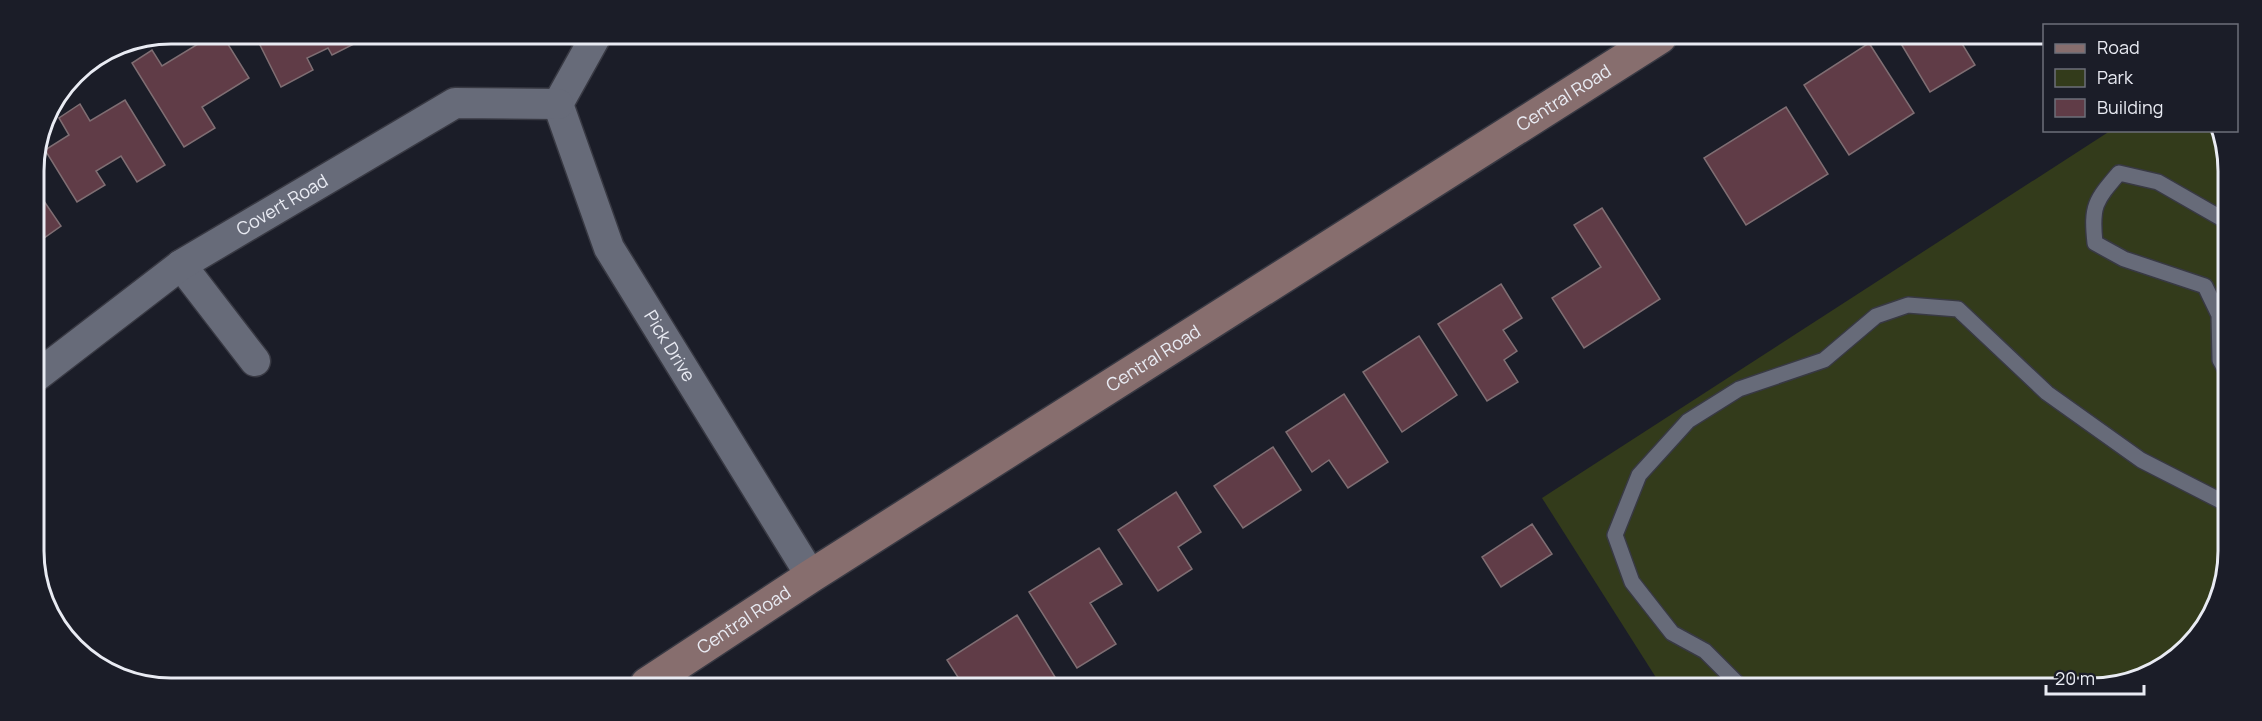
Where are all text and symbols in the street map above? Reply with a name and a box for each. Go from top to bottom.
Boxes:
legend [2043,24,2238,132]
text: Road [2097,35,2140,59]
street label: Central Road [1511,58,1615,136]
text: Park [2097,65,2134,89]
text: Building [2097,95,2163,119]
street label: Covert Road [231,168,332,241]
street label: Pick Drive [639,305,701,386]
street label: Central Road [1101,319,1205,397]
street label: Central Road [692,580,795,659]
scale bar [2046,658,2144,696]
text: 20 m [2055,666,2095,690]

